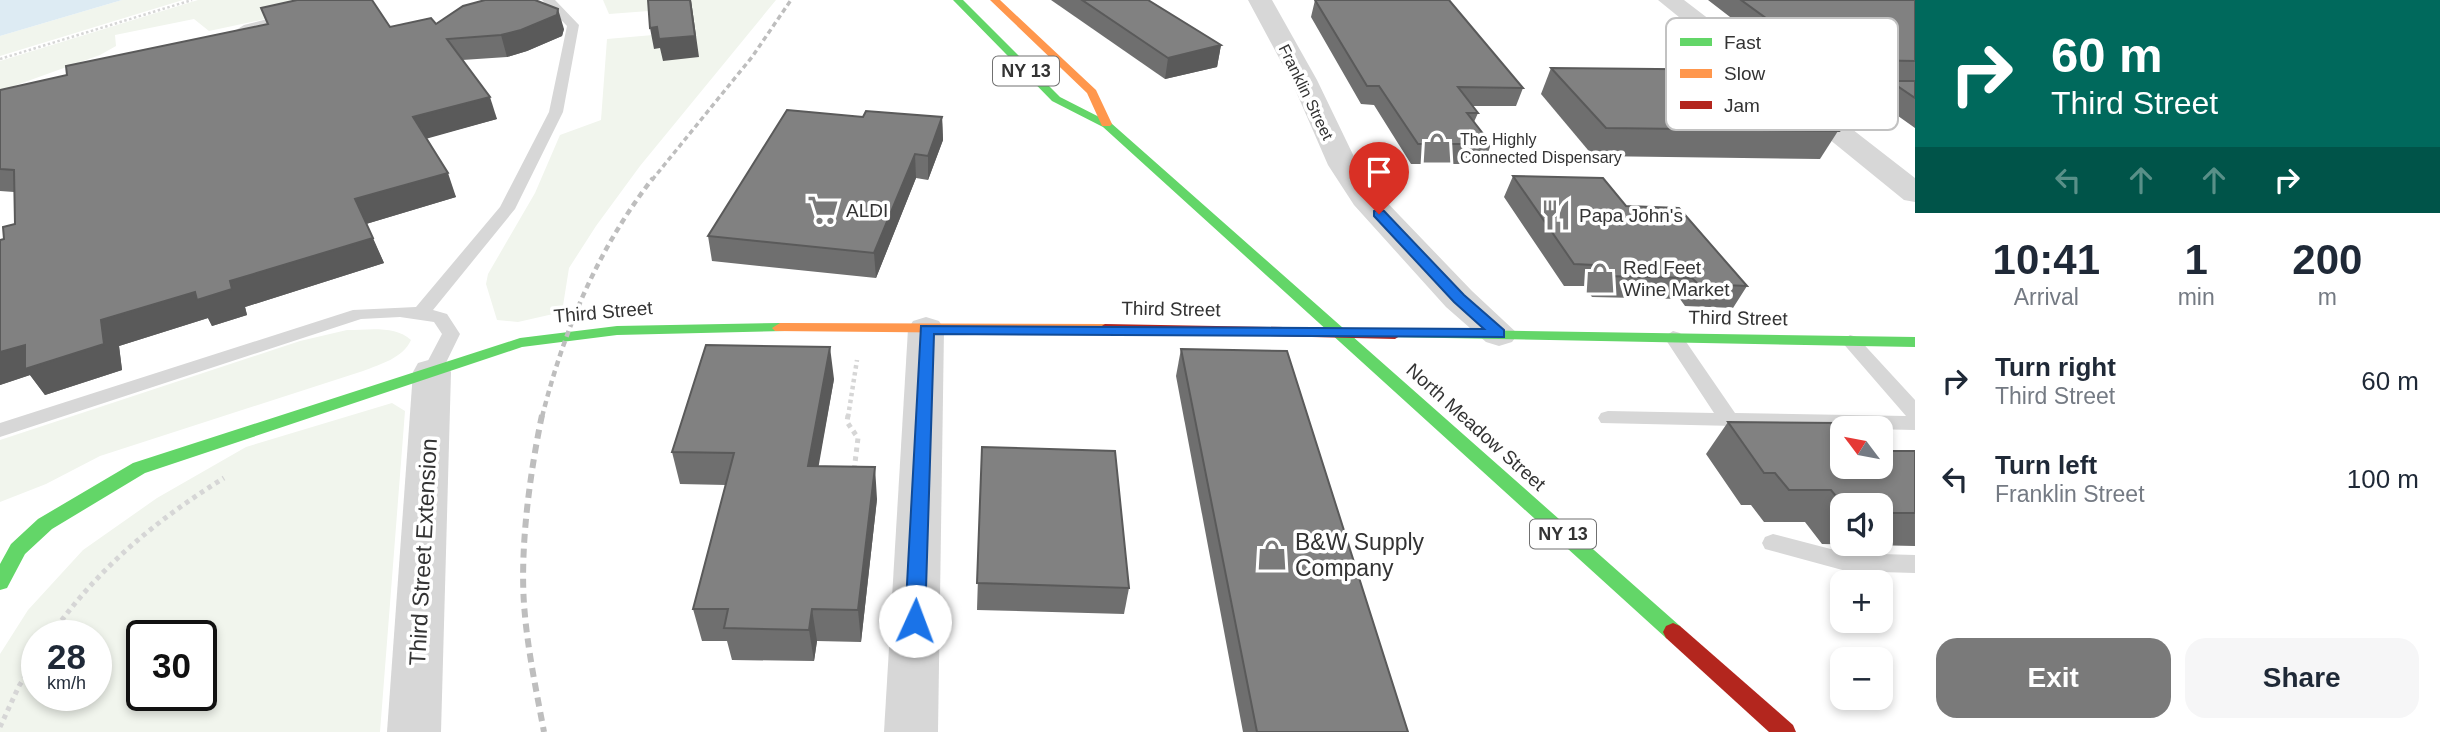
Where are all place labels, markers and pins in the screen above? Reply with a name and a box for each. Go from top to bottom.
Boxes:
shop icon: The Highly Connected Dispensary [1420,131,1454,165]
place label: The Highly Connected Dispensary [1460,131,1622,166]
pin [1349,142,1409,214]
supermarket icon: ALDI [806,193,840,227]
restaurant icon: Papa John's [1539,198,1573,232]
place label: ALDI [846,200,888,221]
place label: Papa John's [1579,205,1683,226]
place label: Red Feet Wine Market [1623,257,1730,300]
shop icon: Red Feet Wine Market [1583,261,1617,295]
place label: B&W Supply Company [1295,529,1425,581]
shop icon: B&W Supply Company [1255,538,1289,572]

